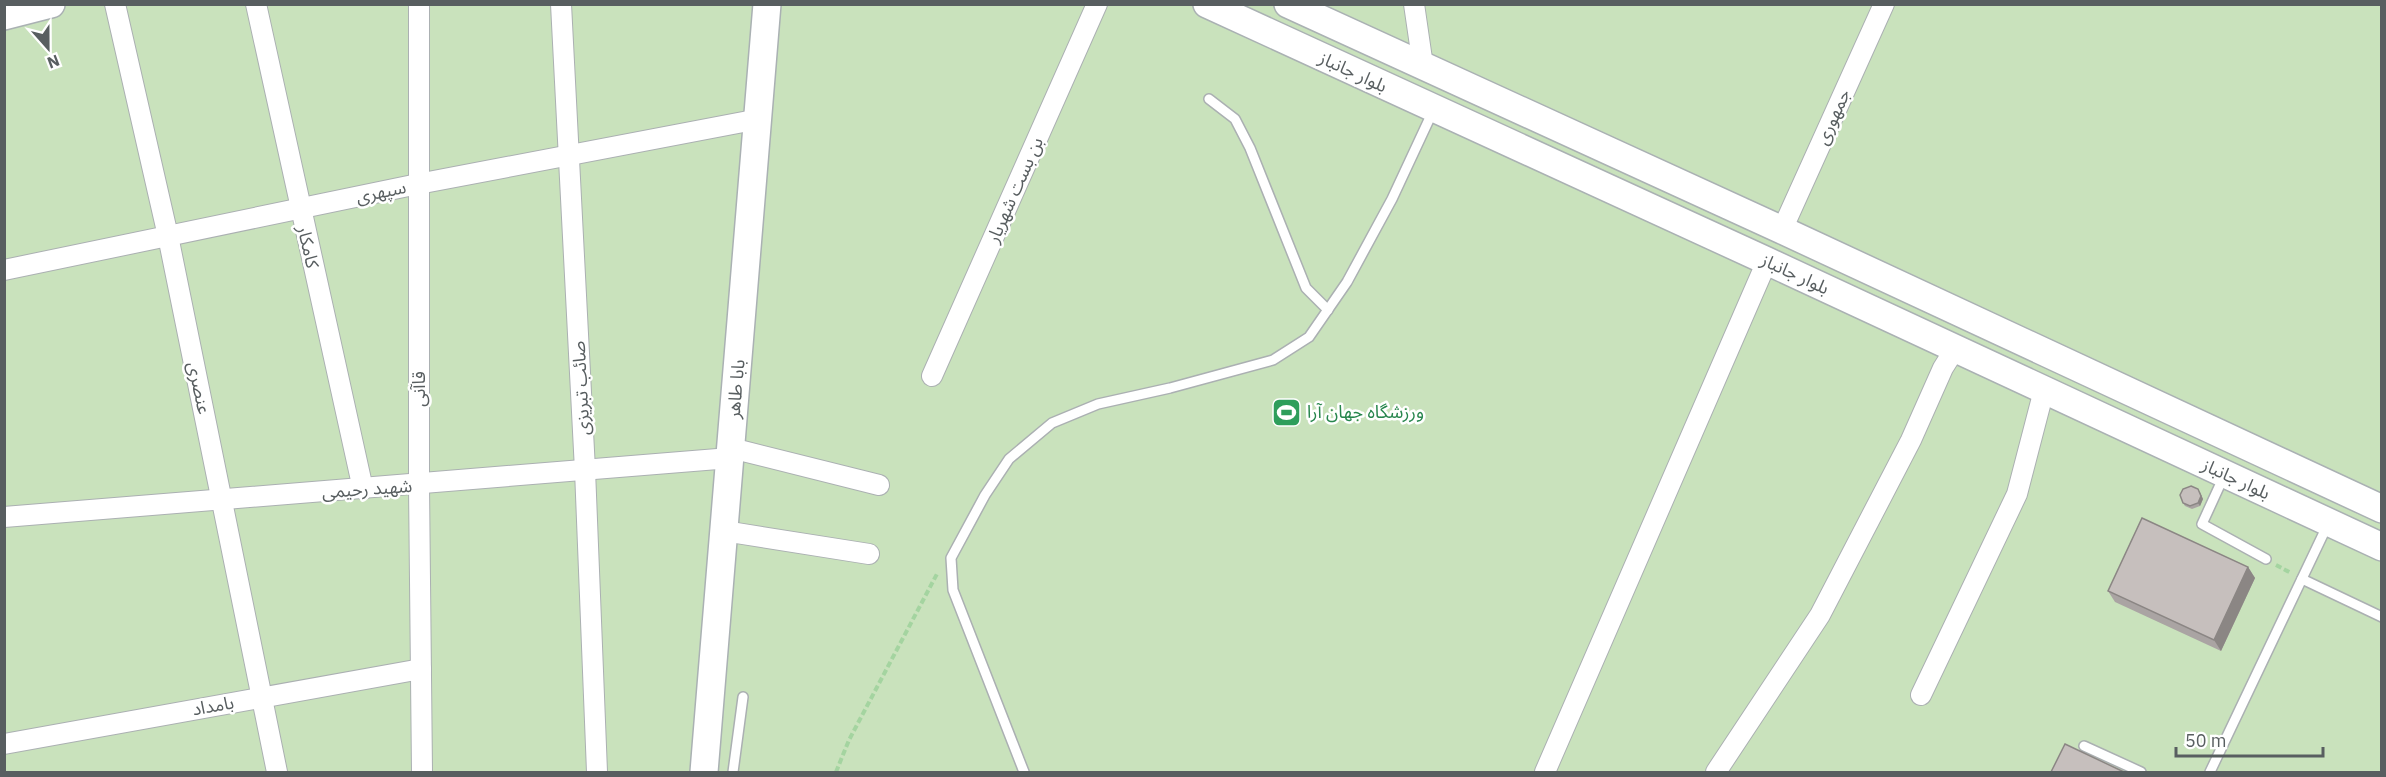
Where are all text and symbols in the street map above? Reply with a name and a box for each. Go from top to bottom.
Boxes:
north arrow [18,18,78,78]
street label: بلوار جانباز [1315,45,1391,97]
text: N [44,51,62,73]
street label: جمهوری [1810,85,1855,148]
street label: بن بست شهریار [981,133,1048,247]
street label: سپهری [354,175,408,208]
street label: کامکار [292,222,325,271]
street label: بلوار جانباز [1757,247,1833,299]
street label: صائب تبریزی [567,340,594,436]
street label: بابا طاهر [721,358,750,420]
street label: عنصری [183,360,216,416]
street label: قاآنی [407,371,430,407]
sports icon: ورزشگاه جهان آرا [1270,396,1302,428]
place label: ورزشگاه جهان آرا [1307,400,1424,423]
street label: بلوار جانباز [2198,452,2274,504]
street label: شهید رحیمی [321,474,413,503]
street label: بامداد [190,691,236,720]
scale bar [2176,720,2323,758]
text: 50 m [2185,729,2227,752]

